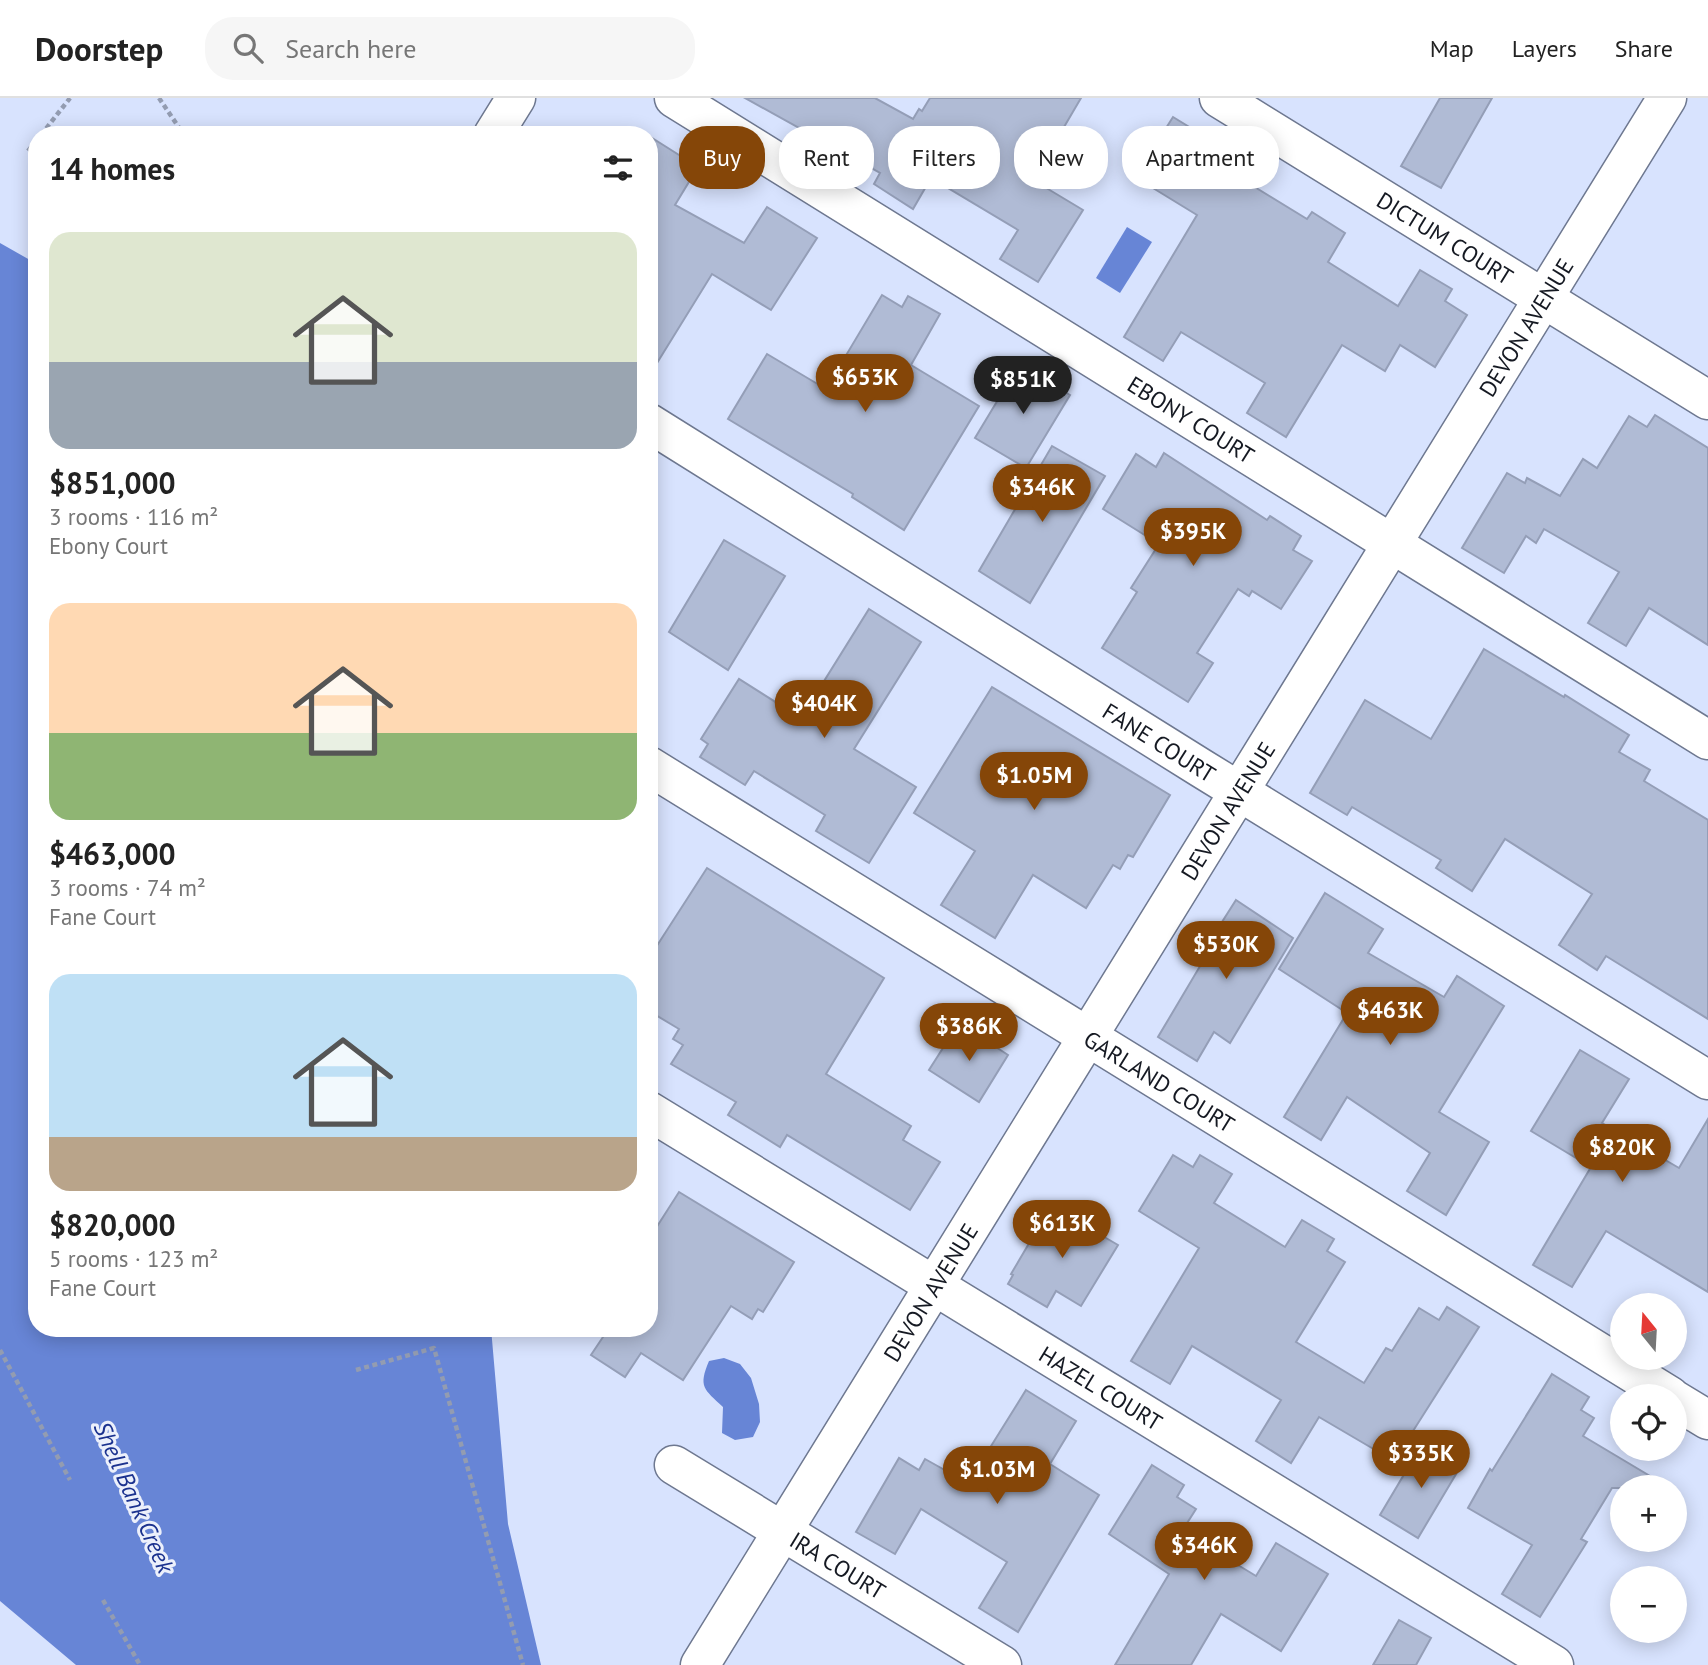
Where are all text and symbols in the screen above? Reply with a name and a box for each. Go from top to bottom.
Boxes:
search box [205,17,695,80]
text: Doorstep [35,27,163,70]
icon: search [229,29,267,67]
text: Search here [285,32,416,65]
text: Map [1430,33,1474,64]
text: Layers [1512,33,1577,64]
text: Share [1615,33,1673,64]
chip: Buy [679,126,765,189]
chip: Rent [779,126,874,189]
chip: Filters [888,126,1000,189]
chip: New [1014,126,1108,189]
chip: Apartment [1122,126,1279,189]
text: 14 homes [49,149,175,188]
icon: filters [599,149,637,187]
street label: DICTUM COURT [1372,185,1519,291]
street label: DEVON AVENUE [1472,253,1579,402]
icon: home [280,277,406,403]
pin: $653K [816,354,914,414]
pin: $851K [974,356,1072,416]
text: $653K [832,362,898,391]
text: $851K [990,364,1056,393]
street label: EBONY COURT [1123,369,1260,470]
text: $851,000 [49,463,176,502]
pin: $346K [993,464,1091,524]
text: $346K [1009,472,1075,501]
text: 3 rooms · 116 m² [49,502,218,531]
pin: $395K [1144,508,1242,568]
text: $395K [1160,516,1226,545]
text: Ebony Court [49,531,168,560]
icon: home [280,648,406,774]
pin: $404K [775,680,873,740]
text: $404K [791,688,857,717]
street label: FANE COURT [1098,696,1221,788]
street label: DEVON AVENUE [1174,736,1281,885]
pin: $1.05M [977,752,1091,812]
text: $1.05M [996,760,1072,789]
text: $463,000 [49,834,176,873]
text: 3 rooms · 74 m² [49,873,206,902]
text: Fane Court [49,902,156,931]
pin: $530K [1177,922,1275,981]
text: $530K [1193,929,1259,958]
pin: $463K [1341,988,1439,1047]
text: $463K [1357,995,1423,1024]
pin: $386K [920,1004,1018,1063]
text: $386K [936,1011,1002,1040]
icon: home [280,1019,406,1145]
street label: GARLAND COURT [1079,1024,1241,1139]
pin: $820K [1573,1124,1671,1184]
text: $820K [1589,1132,1655,1161]
pin: $613K [1013,1200,1111,1260]
text: $820,000 [49,1205,176,1244]
text: $613K [1029,1208,1095,1237]
street label: DEVON AVENUE [876,1218,984,1367]
text: 5 rooms · 123 m² [49,1244,218,1273]
text: Fane Court [49,1273,156,1302]
north arrow [1610,1293,1687,1370]
map controls [1610,1293,1687,1643]
street label: HAZEL COURT [1034,1339,1168,1436]
button: locate [1610,1384,1687,1461]
water label: Shell Bank Creek [87,1416,182,1579]
pin: $335K [1372,1430,1470,1490]
text: $335K [1388,1438,1454,1467]
pin: $1.03M [940,1446,1054,1506]
text: $1.03M [959,1454,1035,1483]
button: + [1610,1475,1687,1552]
pin: $346K [1155,1522,1253,1582]
street label: IRA COURT [785,1525,891,1605]
text: $346K [1171,1530,1237,1559]
button: − [1610,1566,1687,1643]

